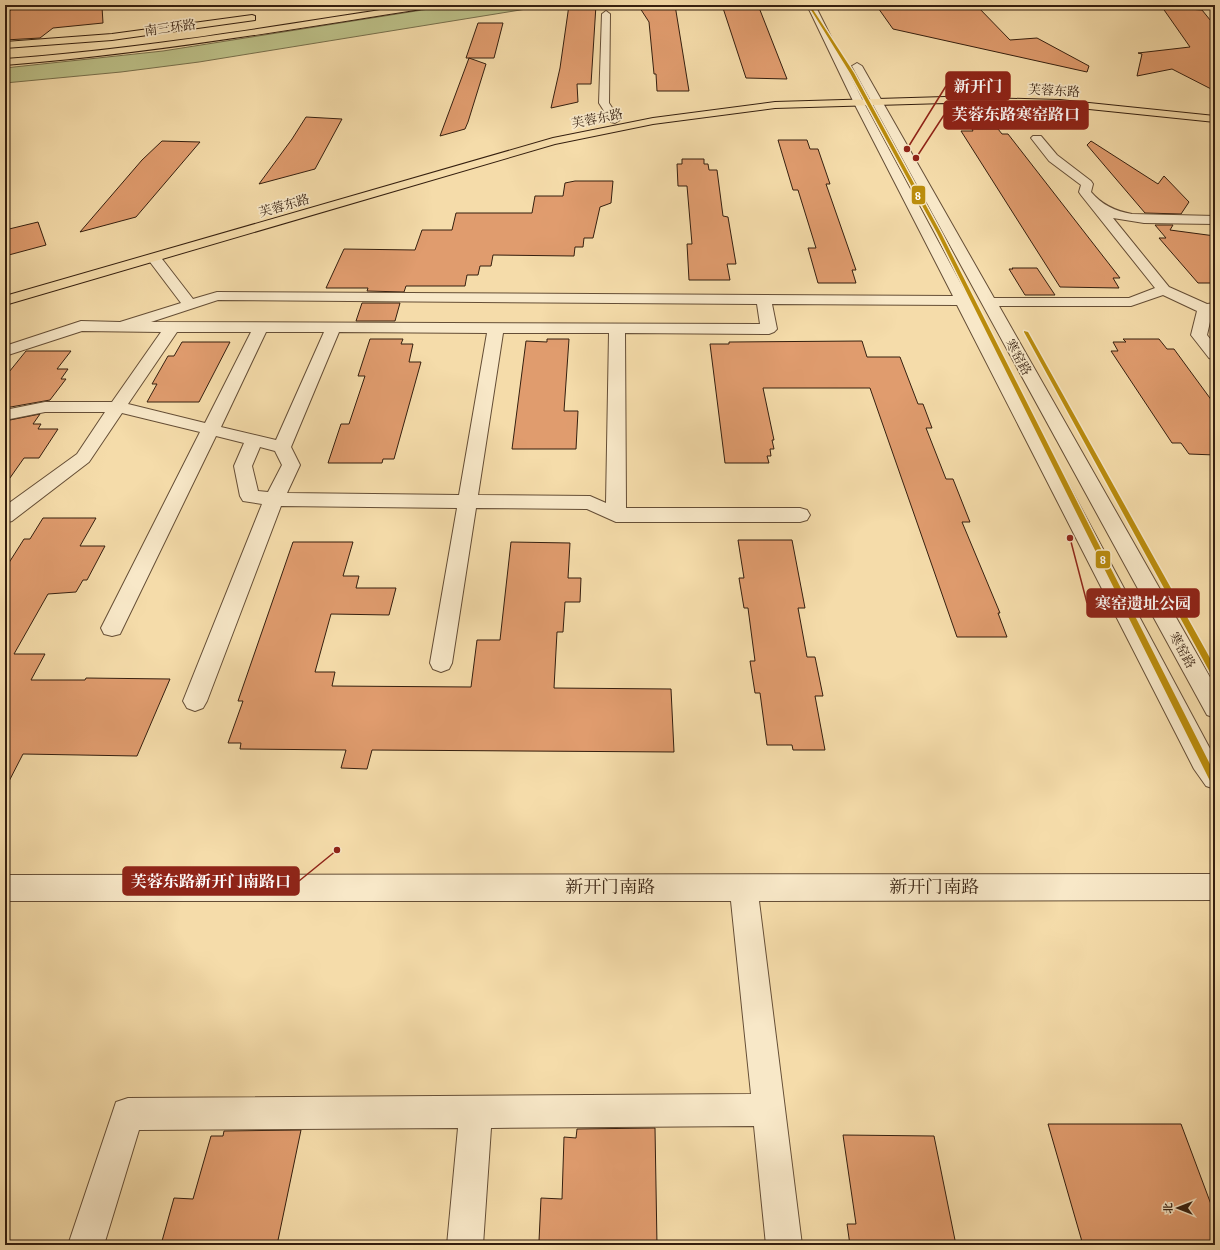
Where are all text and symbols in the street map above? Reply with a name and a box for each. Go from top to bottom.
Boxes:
street label: 南三环路 [143,16,197,40]
callout: 新开门 [946,72,1010,100]
text: 新开门 [954,77,1002,96]
street label: 芙蓉东路 [1028,82,1080,100]
callout: 芙蓉东路寒窑路口 [944,101,1088,129]
text: 芙蓉东路寒窑路口 [952,105,1080,124]
street label: 芙蓉东路 [570,106,624,132]
line badge: 8 [911,185,926,205]
text: 8 [915,189,921,202]
street label: 芙蓉东路 [257,191,311,221]
street label: 寒窑路 [1002,337,1035,378]
line badge: 8 [1095,550,1111,569]
text: 8 [1100,553,1106,566]
callout: 寒窑遗址公园 [1087,589,1199,617]
text: 寒窑遗址公园 [1095,594,1191,613]
street label: 寒窑路 [1166,630,1199,671]
callout: 芙蓉东路新开门南路口 [123,867,299,895]
text: 芙蓉东路新开门南路口 [131,872,291,891]
street label: 新开门南路 [565,876,655,898]
street label: 新开门南路 [889,876,979,898]
north arrow [1158,1188,1198,1228]
text: 北 [1162,1203,1175,1214]

